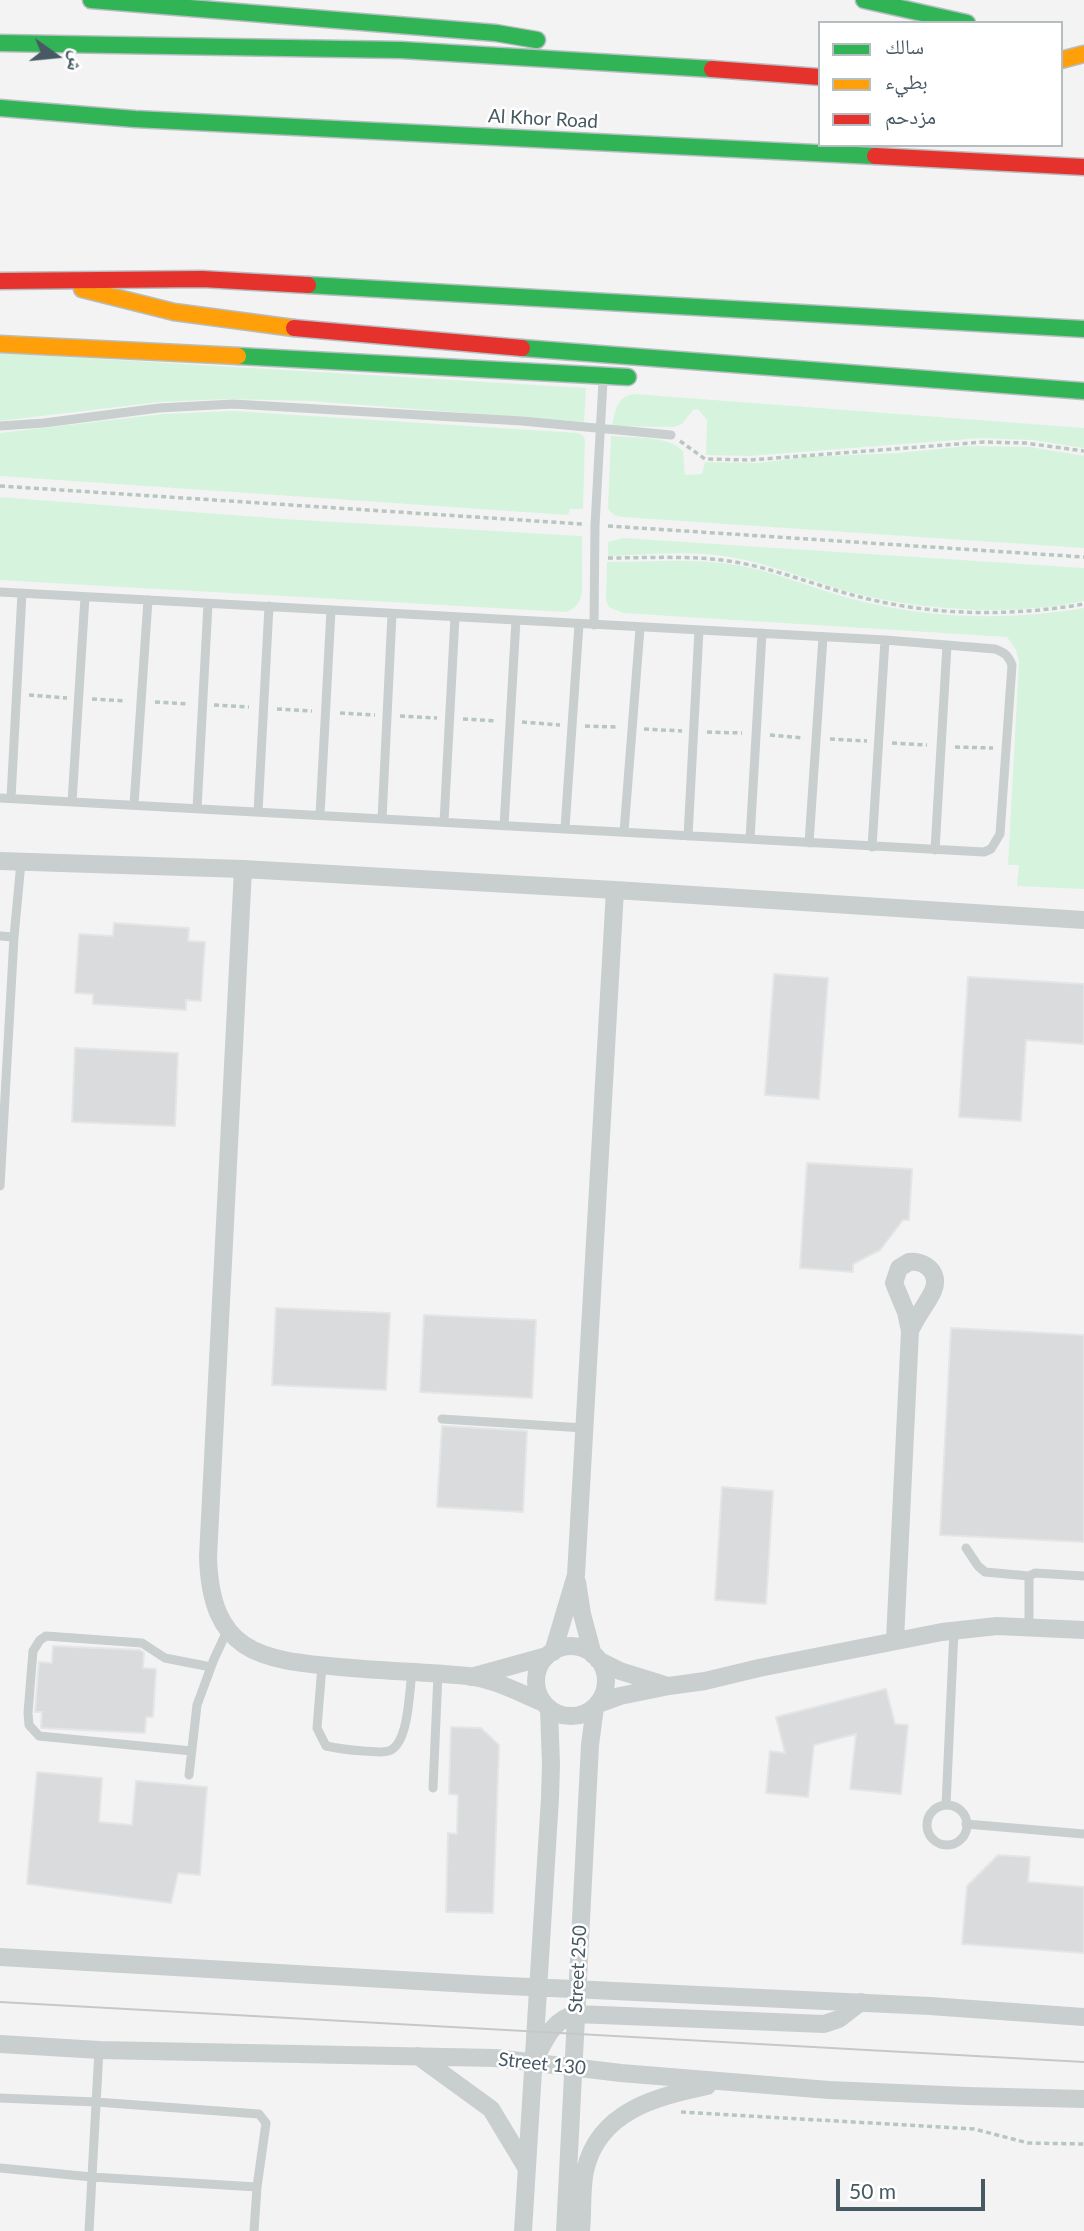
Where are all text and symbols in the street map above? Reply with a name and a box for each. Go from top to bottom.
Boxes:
north arrow [21,21,91,91]
legend [818,21,1063,147]
text: سالك [885,33,924,58]
text: ش [63,49,90,74]
text: بطيء [885,68,928,93]
text: مزدحم [885,103,936,128]
street label: Al Khor Road [487,105,599,133]
street label: Street 250 [564,1924,592,2014]
street label: Street 130 [497,2048,587,2080]
scale bar [839,2164,988,2208]
text: 50 m [849,2178,896,2203]

